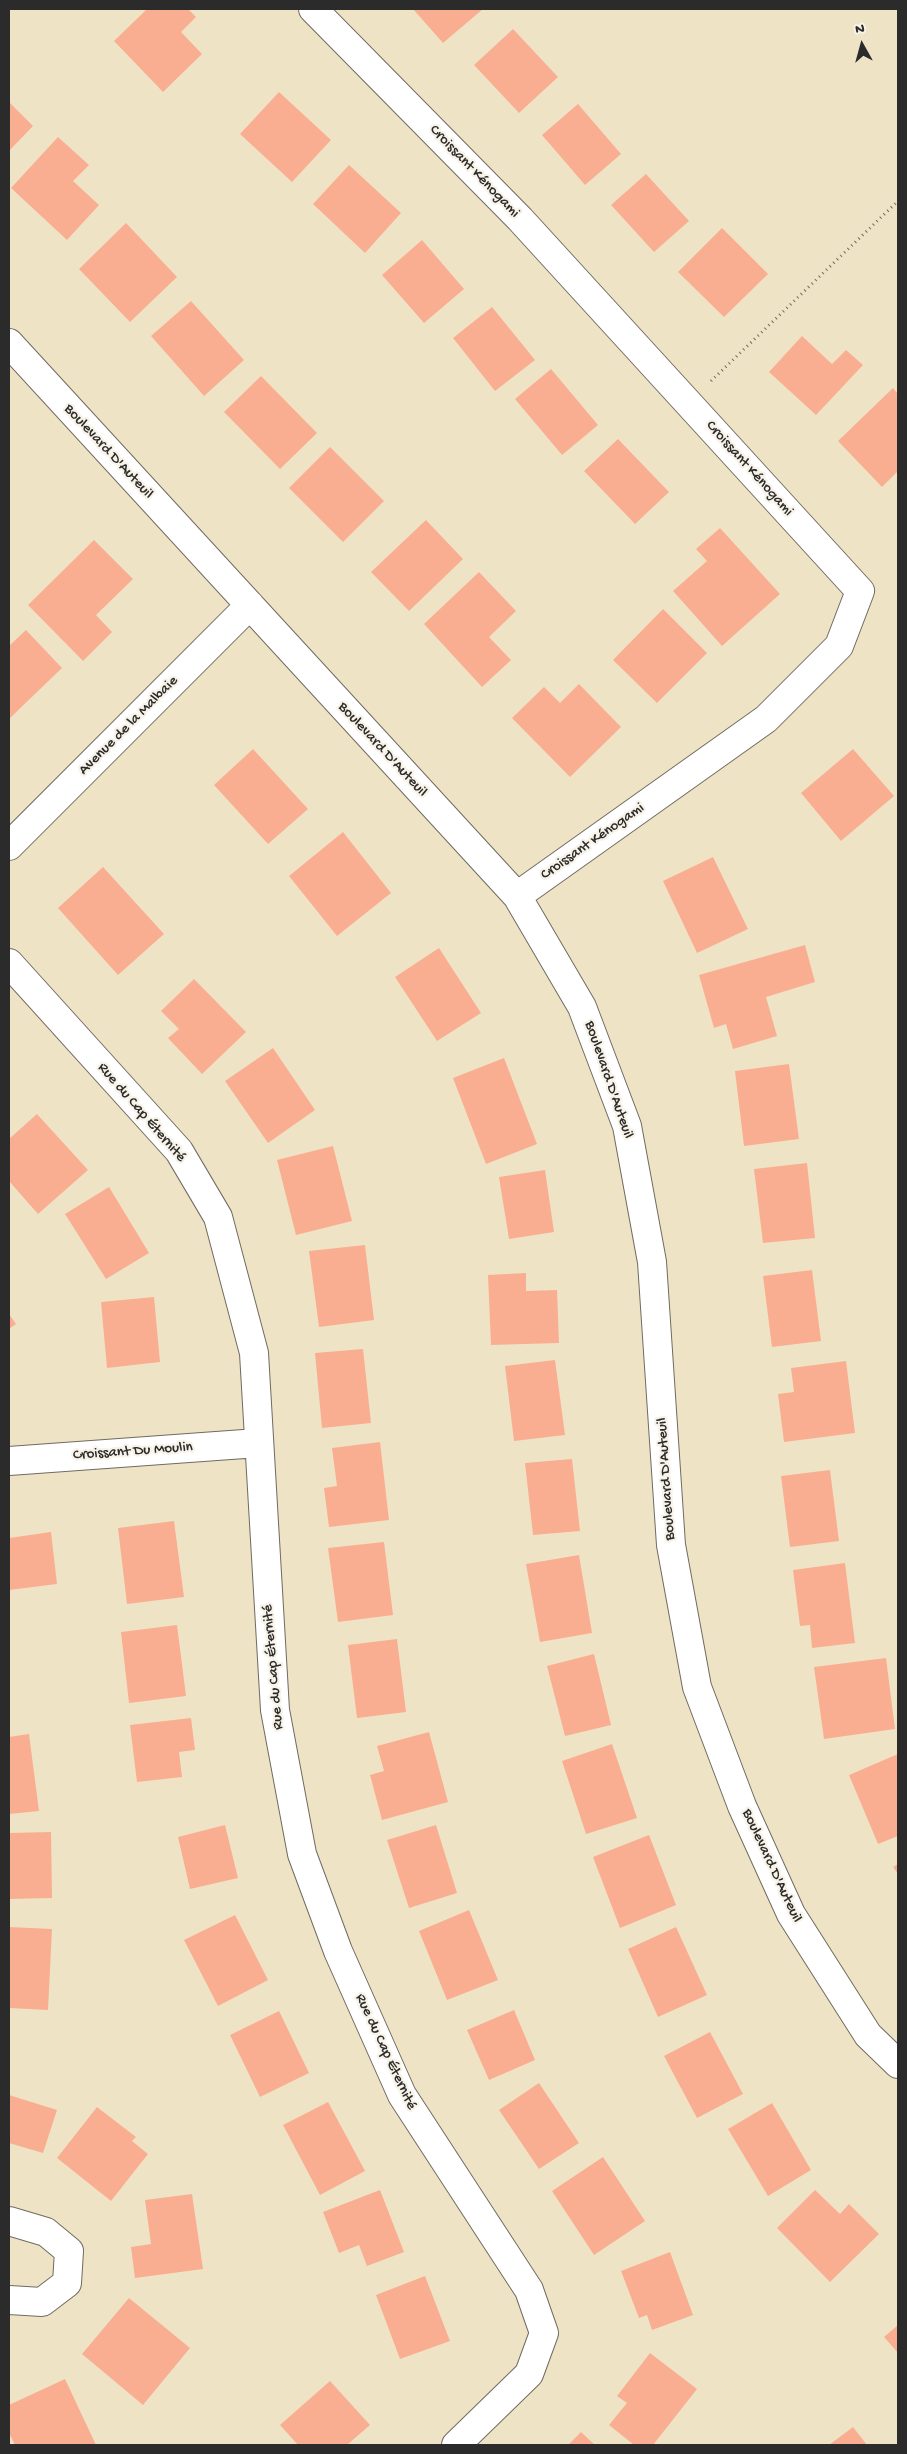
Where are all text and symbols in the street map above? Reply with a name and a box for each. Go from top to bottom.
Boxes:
north arrow [837,20,887,70]
text: N [855,21,866,39]
street label: Croissant Kénogami [425,122,523,222]
street label: Boulevard D'Auteuil [59,401,157,503]
street label: Croissant Kénogami [701,418,797,520]
street label: Avenue de la Malbaie [76,673,182,779]
street label: Boulevard D'Auteuil [333,699,431,801]
street label: Croissant Kénogami [538,800,648,884]
street label: Boulevard D'Auteuil [579,1019,637,1141]
street label: Rue du Cap Éternité [93,1060,189,1166]
street label: Boulevard D'Auteuil [654,1417,680,1541]
street label: Croissant Du Moulin [73,1439,193,1465]
street label: Rue du Cap Éternité [260,1604,288,1730]
street label: Boulevard D'Auteuil [737,1806,805,1926]
street label: Rue du Cap Éternité [350,1991,420,2113]

